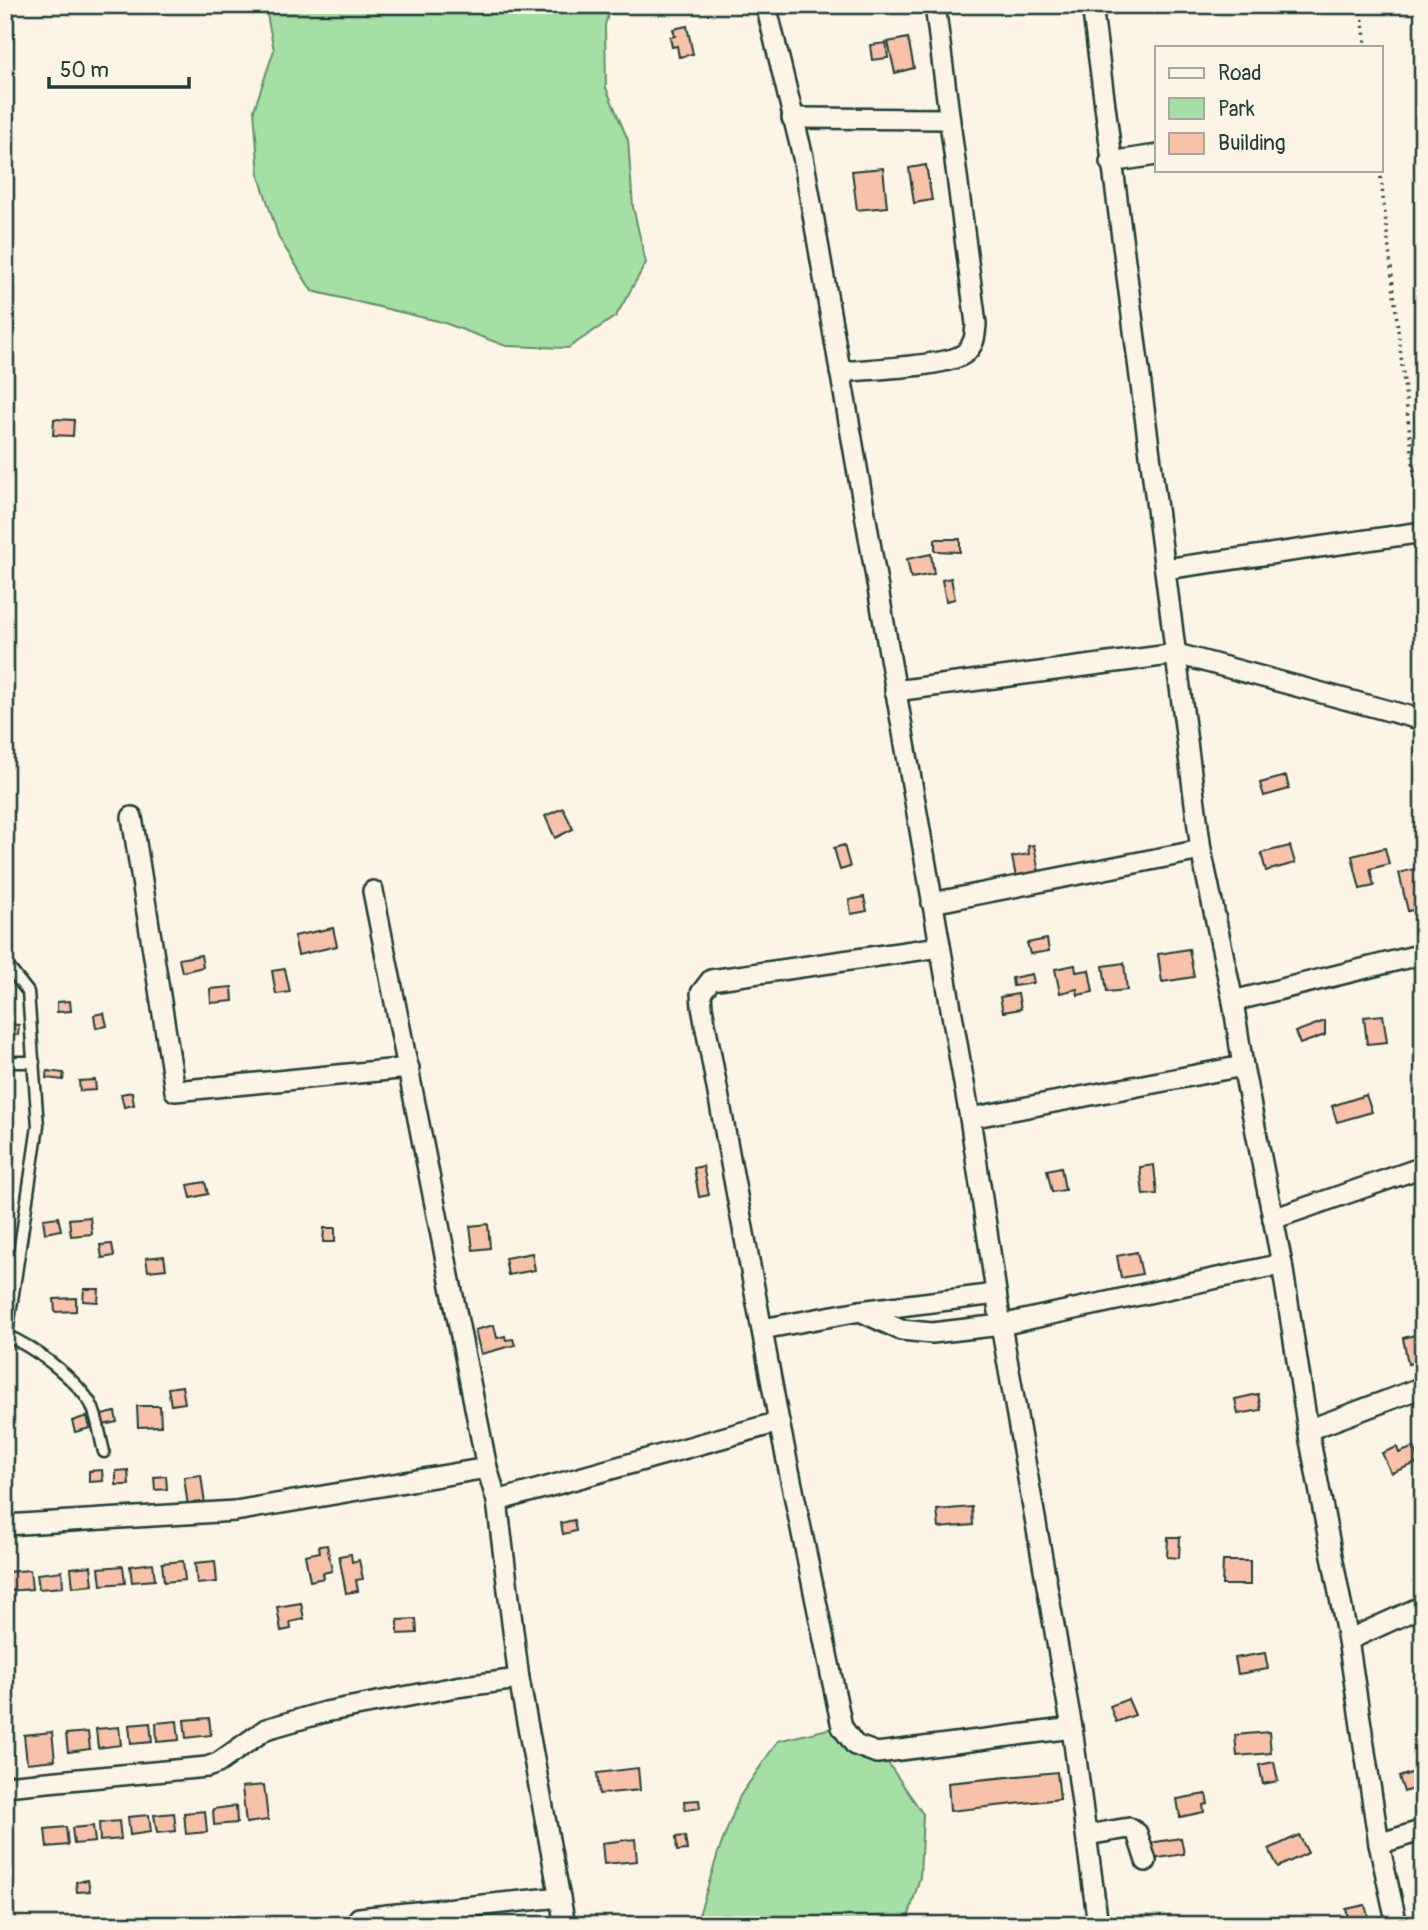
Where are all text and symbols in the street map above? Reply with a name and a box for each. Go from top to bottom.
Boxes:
scale bar [49,46,189,90]
legend [1155,46,1382,172]
text: 50 m [60,57,109,84]
text: Road [1218,60,1262,87]
text: Park [1218,96,1255,123]
text: Building [1218,130,1285,157]

